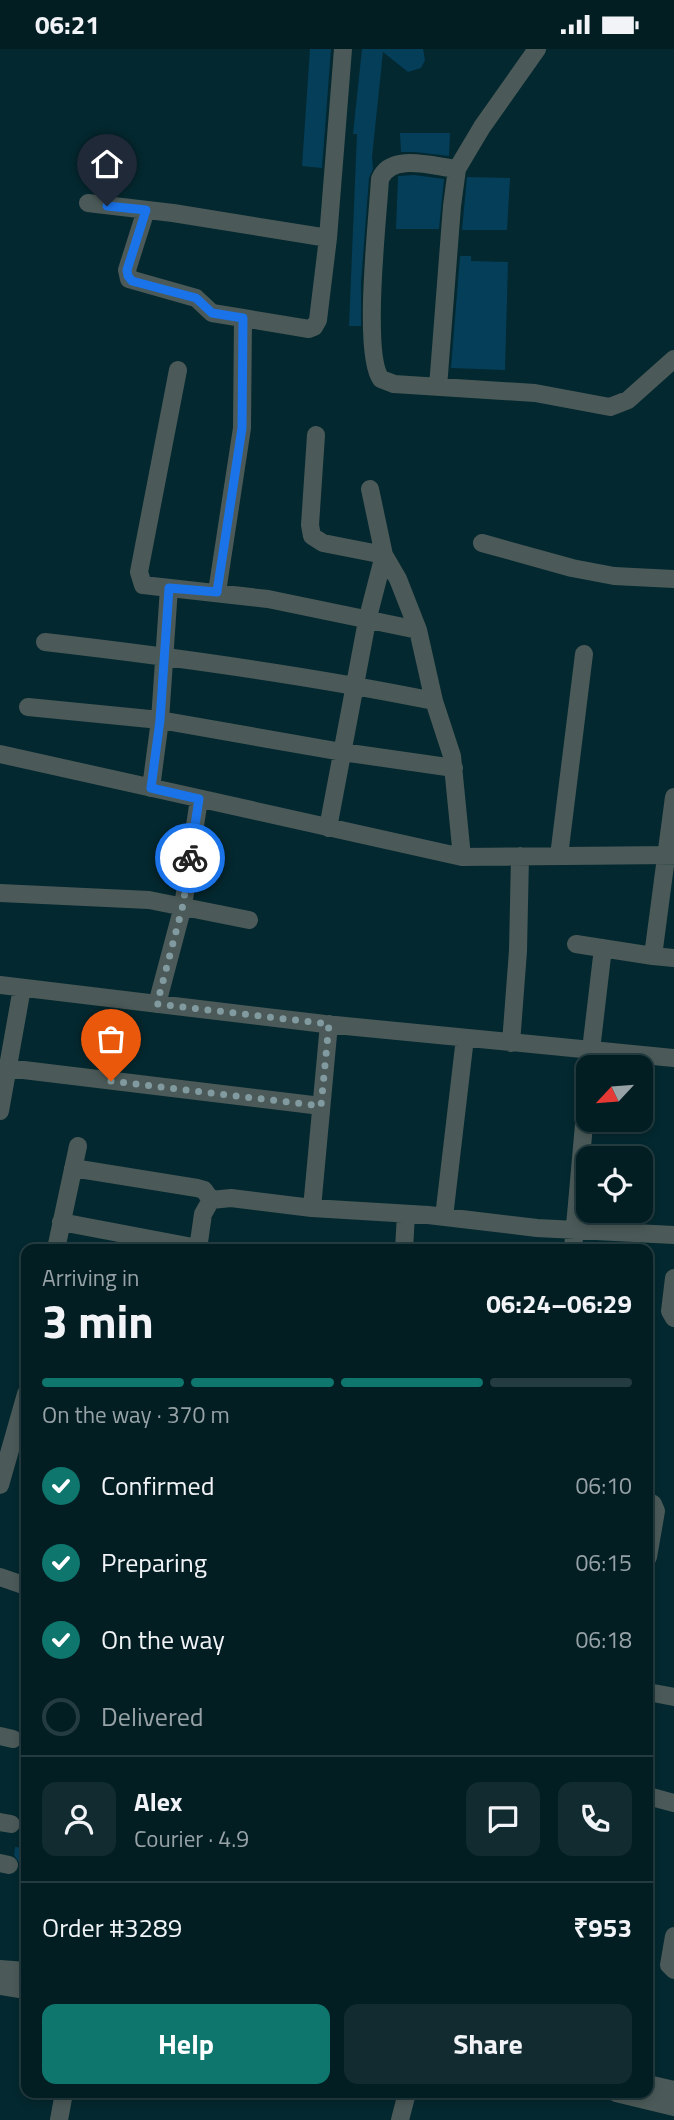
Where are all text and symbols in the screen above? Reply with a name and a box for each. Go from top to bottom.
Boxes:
text: 06:21 [35,5,100,44]
pin [77,134,137,206]
icon: home [88,145,126,183]
courier [155,823,225,893]
icon: bike [171,839,209,877]
pin [81,1009,141,1081]
icon: bag [92,1020,130,1058]
north arrow [576,1055,653,1132]
map controls [576,1055,653,1223]
button: locate [576,1146,653,1223]
text: Arriving in [42,1260,139,1295]
text: 06:24–06:29 [486,1284,632,1323]
text: 3 min [42,1286,154,1356]
text: On the way · 370 m [42,1397,230,1432]
text: Confirmed [101,1466,215,1505]
icon: check [42,1467,80,1505]
text: 06:10 [575,1468,632,1503]
text: Preparing [101,1543,207,1582]
icon: check [42,1544,80,1582]
text: 06:15 [575,1545,632,1580]
text: On the way [101,1620,225,1659]
icon: check [42,1621,80,1659]
text: 06:18 [575,1622,632,1657]
text: Delivered [101,1697,204,1736]
button: person [42,1782,116,1856]
text: Alex [134,1782,182,1821]
button: chat [466,1782,540,1856]
button: phone [558,1782,632,1856]
text: Courier · 4.9 [134,1821,249,1856]
text: Order #3289 [42,1908,182,1947]
text: ₹953 [573,1908,632,1947]
button: Help [42,2004,330,2084]
button: Share [344,2004,632,2084]

